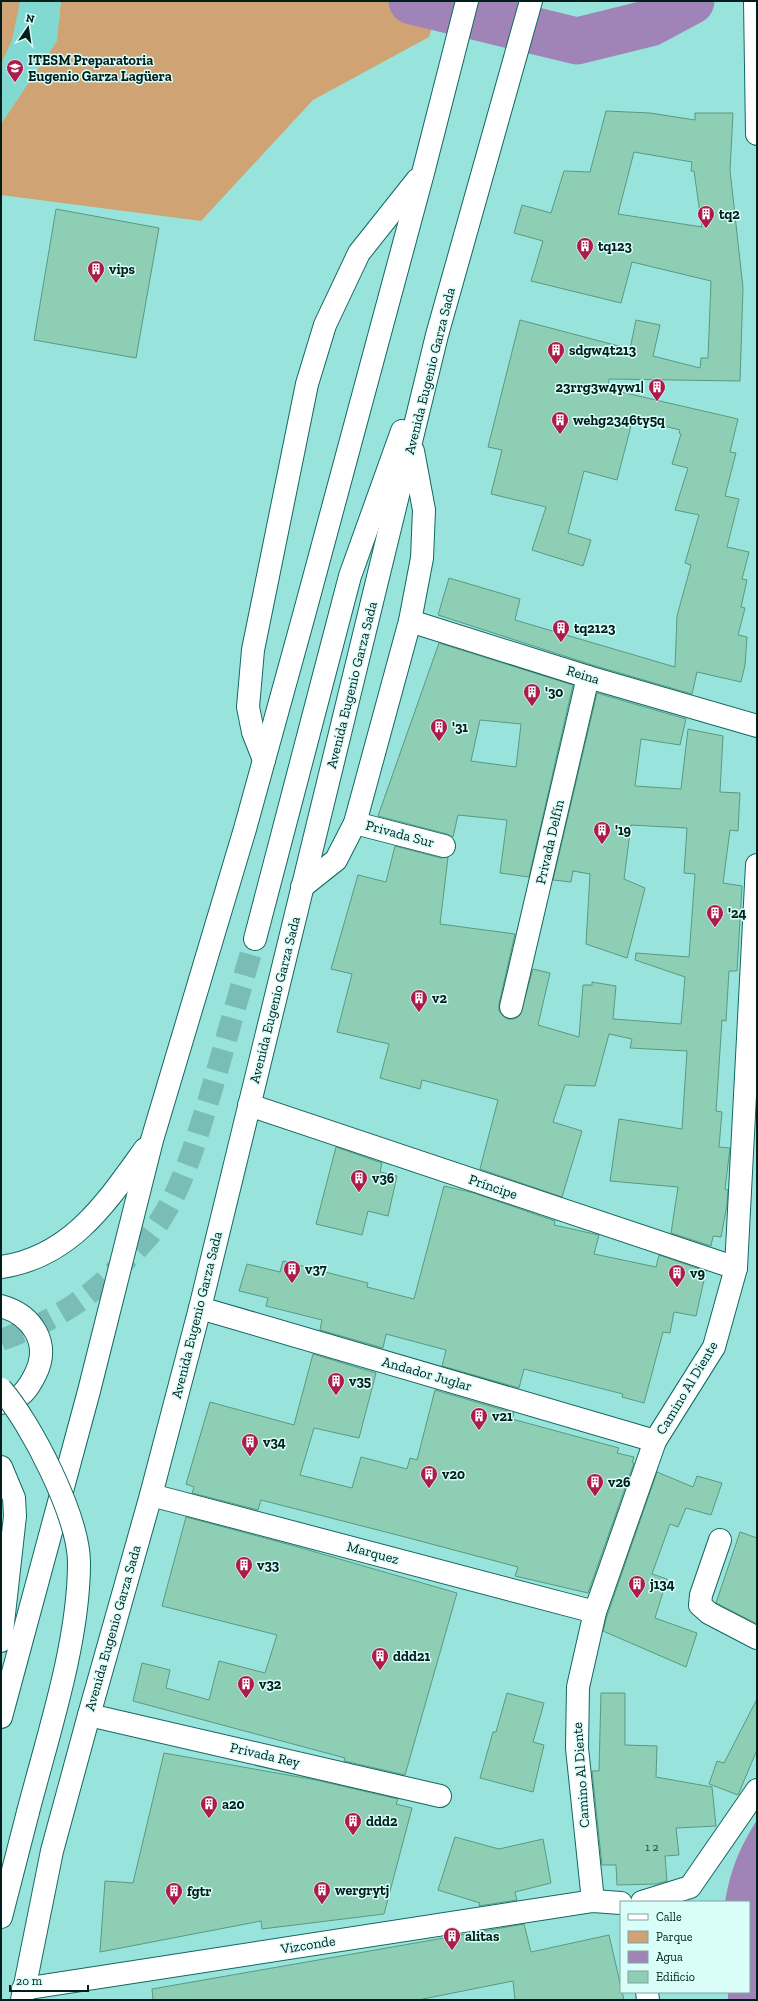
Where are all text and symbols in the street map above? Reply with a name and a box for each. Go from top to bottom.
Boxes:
north arrow [8,8,48,48]
text: N [25,11,36,26]
place label: ITESM Preparatoria Eugenio Garza Lagüera [28,52,172,85]
school or university icon: ITESM Preparatoria Eugenio Garza Lagüera [5,58,25,83]
building icon: tq2 [696,204,716,229]
place label: tq2 [719,206,740,223]
building icon: tq123 [575,236,595,261]
place label: tq123 [598,238,632,255]
building icon: vips [86,259,106,284]
place label: vips [109,261,136,278]
street label: Avenida Eugenio Garza Sada [401,285,459,456]
building icon: sdgw4t213 [546,340,566,365]
place label: sdgw4t213 [569,342,637,359]
building icon: 23rrg3w4yw1| [647,377,667,402]
place label: 23rrg3w4yw1| [556,379,644,396]
building icon: wehg2346ty5q [550,410,570,435]
place label: wehg2346ty5q [573,412,665,429]
street label: Avenida Eugenio Garza Sada [323,599,381,770]
building icon: tq2123 [551,618,571,643]
place label: tq2123 [574,620,616,637]
street label: Reina [564,662,602,688]
building icon: '30 [522,682,542,707]
place label: '30 [545,684,563,701]
building icon: '31 [429,717,449,742]
place label: '31 [452,719,468,736]
street label: Privada Delfín [532,798,568,886]
street label: Privada Sur [364,817,436,851]
building icon: '19 [592,820,612,845]
place label: '19 [615,822,632,839]
building icon: '24 [705,903,725,928]
place label: '24 [728,905,746,922]
street label: Avenida Eugenio Garza Sada [246,914,304,1085]
building icon: v2 [409,988,429,1013]
place label: v2 [432,990,447,1007]
building icon: v36 [349,1168,369,1193]
place label: v36 [372,1170,395,1187]
street label: Príncipe [466,1171,520,1203]
street label: Avenida Eugenio Garza Sada [168,1229,226,1400]
building icon: v37 [282,1259,302,1284]
place label: v37 [305,1261,327,1278]
building icon: v9 [667,1263,687,1288]
place label: v9 [690,1265,705,1282]
street label: Camino Al Diente [652,1338,722,1438]
street label: Andador Juglar [380,1353,474,1395]
building icon: v35 [326,1371,346,1396]
place label: v35 [349,1373,371,1390]
building icon: v21 [469,1406,489,1431]
place label: v21 [492,1408,513,1425]
building icon: v34 [240,1432,260,1457]
place label: v34 [263,1434,286,1451]
building icon: v20 [419,1464,439,1489]
place label: v20 [442,1466,465,1483]
building icon: v26 [585,1472,605,1497]
place label: v26 [608,1474,631,1491]
street label: Marquez [345,1538,401,1568]
street label: Avenida Eugenio Garza Sada [81,1543,145,1713]
building icon: v33 [234,1555,254,1580]
place label: v33 [257,1557,280,1574]
building icon: j134 [627,1574,647,1599]
place label: j134 [649,1576,675,1593]
building icon: ddd21 [370,1646,390,1671]
place label: ddd21 [393,1648,430,1665]
building icon: v32 [236,1674,256,1699]
place label: v32 [259,1676,282,1693]
street label: Camino Al Diente [569,1721,593,1828]
street label: Privada Rey [228,1739,302,1771]
building icon: a20 [199,1794,219,1819]
place label: a20 [222,1796,245,1813]
building icon: ddd2 [343,1811,363,1836]
place label: ddd2 [366,1813,398,1830]
house number: 1 2 [645,1840,659,1854]
building icon: wergrytj [312,1880,332,1905]
building icon: fgtr [164,1881,184,1906]
place label: wergrytj [335,1882,389,1899]
place label: fgtr [187,1883,211,1900]
legend [620,1901,750,1993]
text: Calle [656,1910,682,1924]
building icon: alitas [442,1926,462,1951]
place label: alitas [465,1928,500,1945]
text: Parque [656,1930,693,1944]
street label: Vizconde [278,1932,337,1958]
text: Agua [656,1950,683,1964]
scale bar [10,1967,88,1993]
text: Edificio [656,1970,695,1984]
text: 20 m [16,1974,43,1988]

